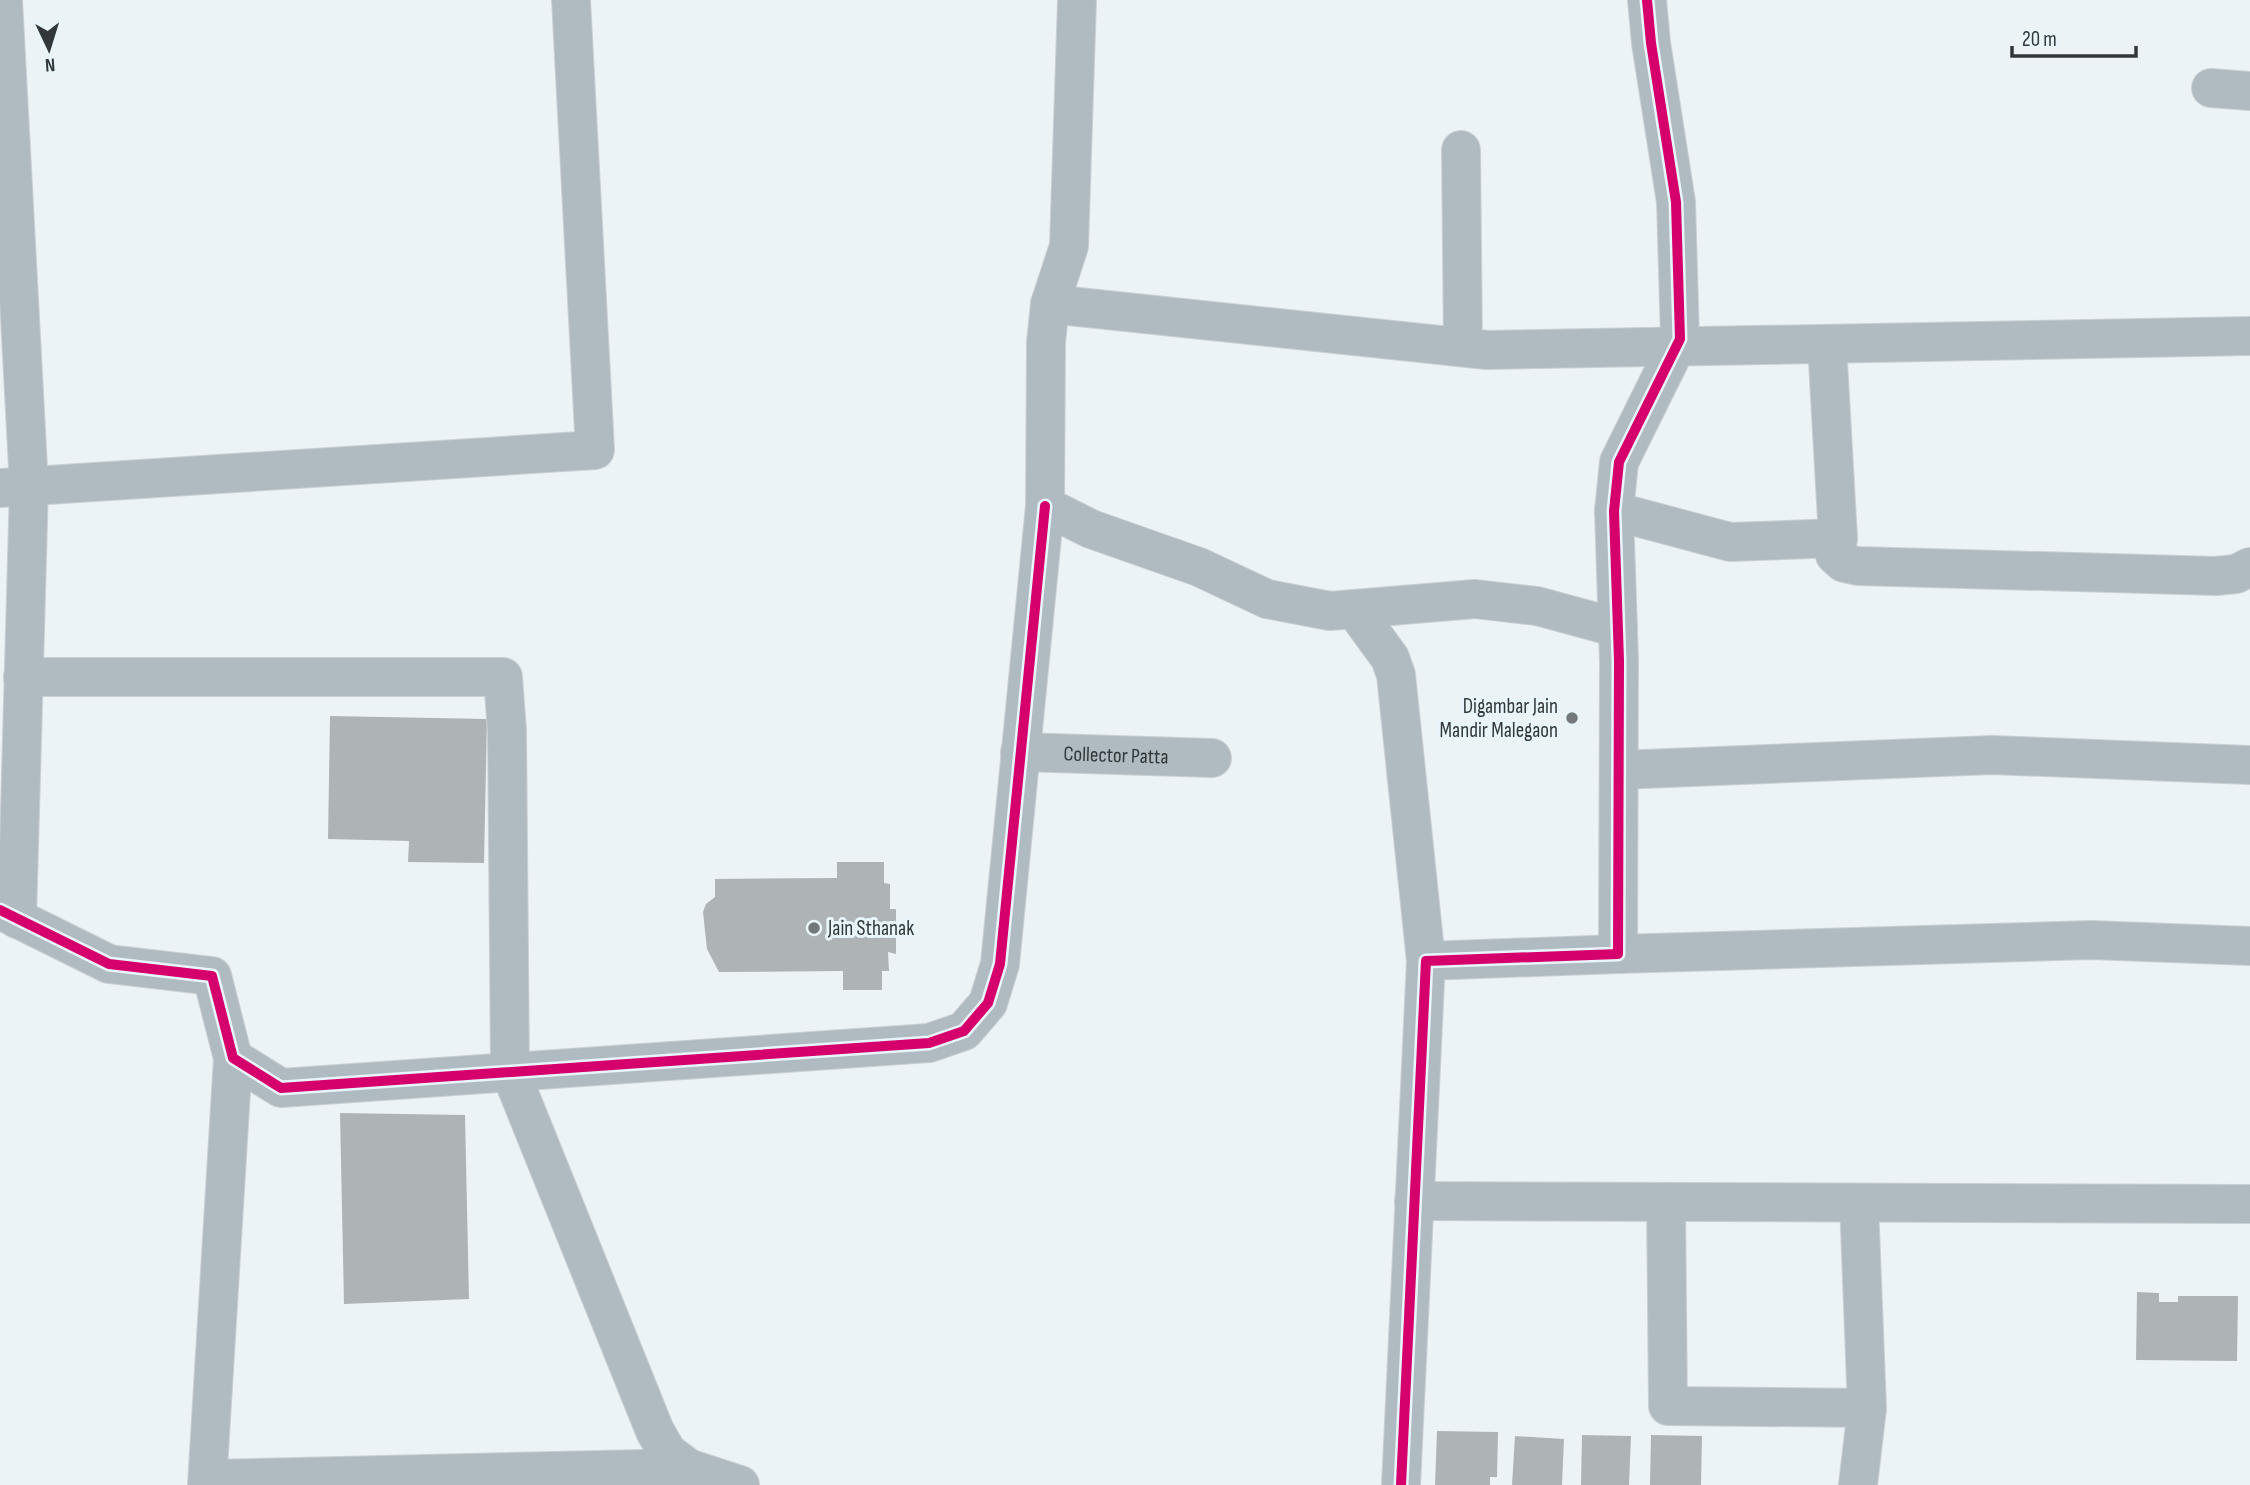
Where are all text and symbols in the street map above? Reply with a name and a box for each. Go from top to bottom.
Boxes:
north arrow [14,14,84,84]
scale bar [2012,14,2136,58]
text: 20 m [2022,27,2057,52]
text: N [44,53,56,76]
place label: Digambar Jain Mandir Malegaon [1440,694,1558,743]
marker: Digambar Jain Mandir Malegaon [1564,710,1580,726]
street label: Collector Patta [1063,741,1169,770]
place label: Jain Sthanak [827,916,914,941]
marker: Jain Sthanak [806,920,822,936]

